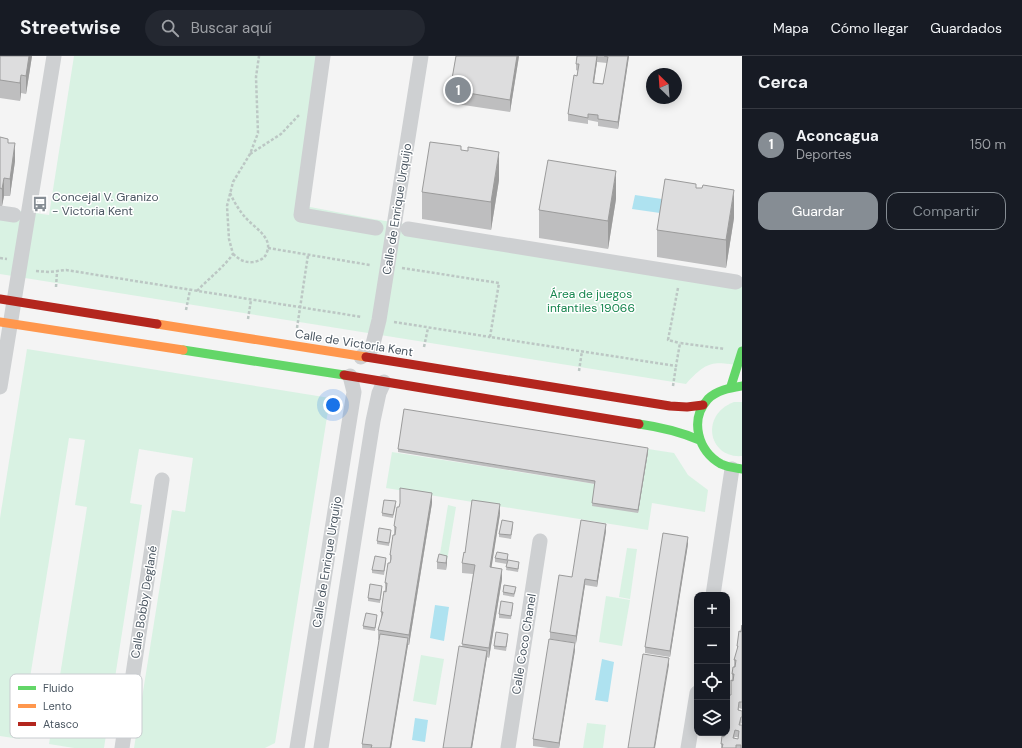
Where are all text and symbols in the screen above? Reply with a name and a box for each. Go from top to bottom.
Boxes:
search box [145,10,425,46]
text: Streetwise [20,15,121,40]
icon: search [159,17,181,39]
text: Buscar aquí [191,18,272,38]
text: Mapa [773,19,809,37]
text: Cómo llegar [831,19,908,37]
text: Guardados [930,19,1002,37]
north arrow [646,68,682,104]
text: Cerca [758,71,808,93]
pin: 1 [445,75,471,105]
text: Aconcagua [796,126,879,146]
text: 1 [769,136,773,153]
text: 150 m [970,136,1006,153]
street label: Calle de Enrique Urquijo [379,142,415,276]
text: Deportes [796,146,852,163]
place label: Concejal V. Granizo - Victoria Kent [52,189,159,219]
button: Guardar [758,192,878,230]
button: Compartir [886,192,1006,230]
bus stop icon: Concejal V. Granizo - Victoria Kent [31,195,49,213]
park label: Área de juegos infantiles 19066 [547,286,635,316]
street label: Calle de Victoria Kent [294,326,414,360]
your location [323,395,343,415]
street label: Calle de Enrique Urquijo [309,495,345,629]
street label: Calle Bobby Deglané [127,544,161,660]
street label: Calle Coco Chanel [508,592,540,696]
map controls [694,592,730,736]
button: + [694,592,730,628]
button: − [694,628,730,664]
button: locate [694,664,730,700]
legend [10,674,142,738]
text: Fluido [43,681,74,695]
text: Lento [43,699,72,713]
button: layers [694,700,730,736]
text: Atasco [43,717,78,731]

